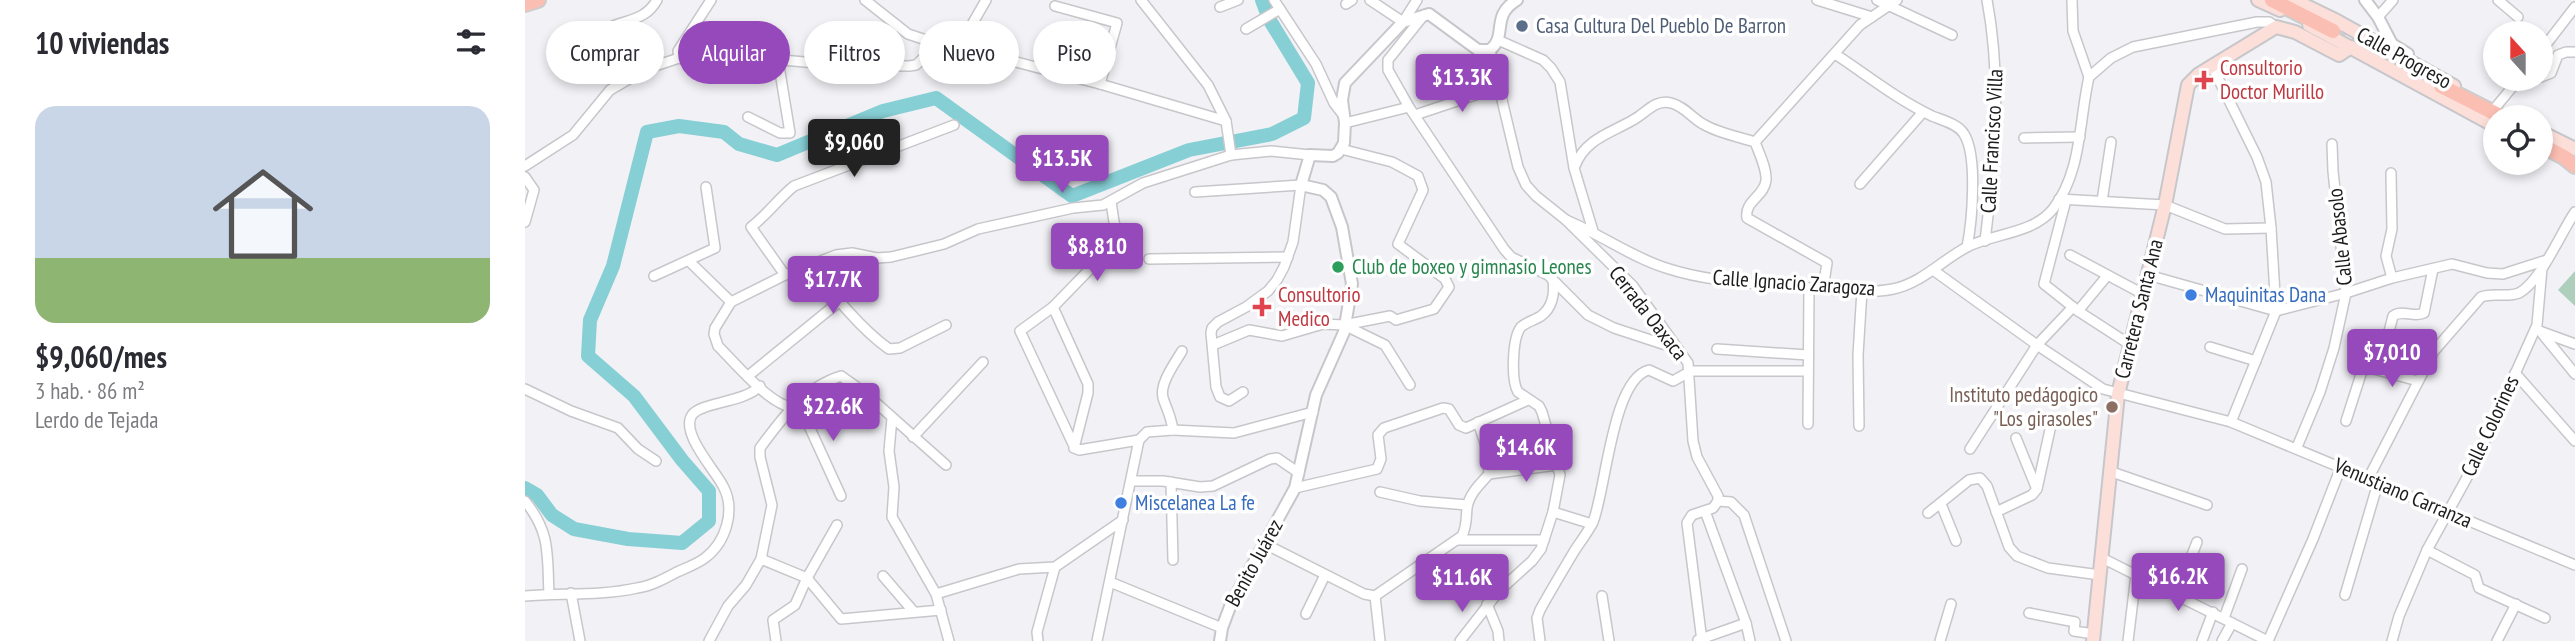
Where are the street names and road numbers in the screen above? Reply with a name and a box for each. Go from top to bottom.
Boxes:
street label: Calle Progreso [2352,21,2456,95]
street label: Calle Francisco Villa [1974,68,2009,214]
street label: Calle Abasolo [2321,187,2358,287]
street label: Carretera Santa Ana [2108,236,2169,382]
street label: Cerrada Oaxaca [1603,260,1694,365]
street label: Calle Ignacio Zaragoza [1712,263,1876,302]
street label: Calle Colorines [2454,371,2525,480]
street label: Venustiano Carranza [2329,451,2476,534]
street label: Benito Juárez [1219,514,1289,611]

